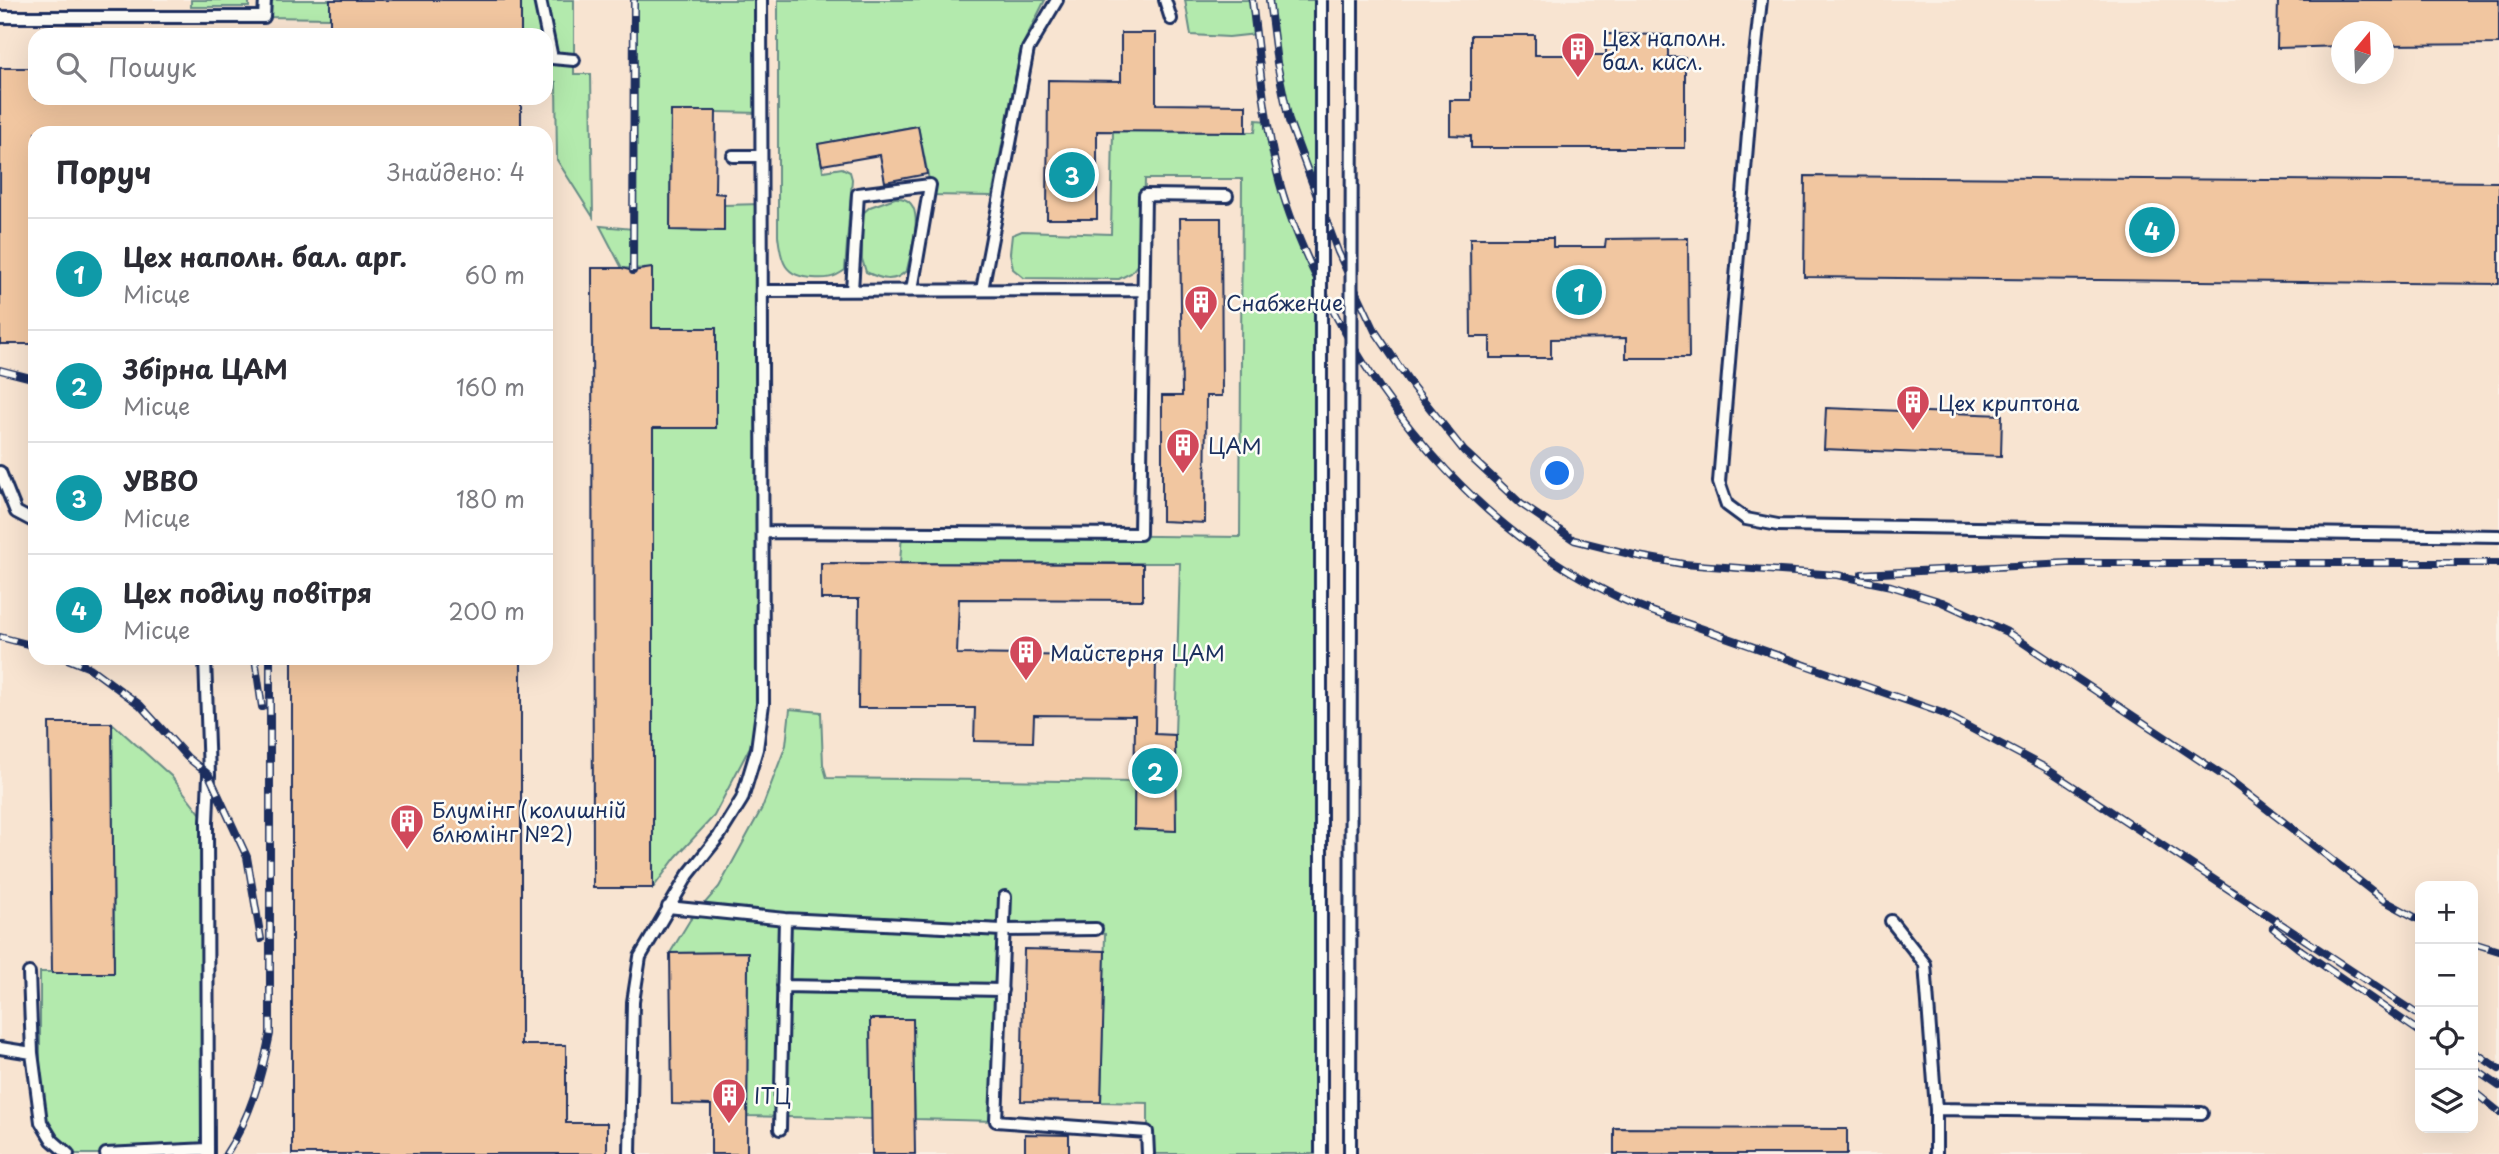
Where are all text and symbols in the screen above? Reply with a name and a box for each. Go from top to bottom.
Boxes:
place label: Цех наполн. бал. кисл. [1602,21,1726,77]
north arrow [2331,21,2394,84]
search box [28,28,553,105]
building icon: Цех наполн. бал. кисл. [1559,30,1597,79]
text: Пошук [108,47,196,86]
icon: search [52,48,90,86]
text: Поруч [56,149,151,194]
pin: 3 [1049,149,1095,201]
text: Знайдено: 4 [387,154,525,189]
pin: 4 [2129,204,2175,256]
text: Цех наполн. бал. арг. [123,237,407,276]
text: 1 [74,257,85,292]
text: 60 m [465,257,525,292]
pin: 1 [1556,266,1602,318]
text: Місце [123,276,190,311]
building icon: Снабжение [1182,283,1220,332]
place label: Снабжение [1226,286,1343,318]
text: Збірна ЦАМ [123,349,288,388]
text: 2 [71,369,87,404]
text: 160 m [456,369,525,404]
building icon: Цех криптона [1894,383,1932,432]
place label: Цех криптона [1938,386,2079,418]
text: Місце [123,388,190,423]
building icon: ЦАМ [1164,426,1202,475]
place label: ЦАМ [1208,429,1262,461]
your location [1540,456,1574,490]
text: УВВО [123,461,198,500]
text: 3 [71,481,87,516]
text: 180 m [456,481,525,516]
text: Місце [123,500,190,535]
text: Цех поділу повітря [123,573,372,612]
text: 4 [71,593,87,628]
text: 200 m [448,593,525,628]
text: Місце [123,612,190,647]
building icon: Майстерня ЦАМ [1007,633,1045,682]
place label: Майстерня ЦАМ [1050,636,1225,668]
pin: 2 [1132,745,1178,797]
place label: Блумінг (колишній блюмінг №2) [432,793,626,849]
building icon: Блумінг (колишній блюмінг №2) [388,802,426,851]
map controls [2415,881,2478,1133]
button: + [2415,881,2478,944]
button: − [2415,944,2478,1007]
button: locate [2415,1007,2478,1070]
button: layers [2415,1070,2478,1133]
building icon: ІТЦ [710,1076,748,1125]
place label: ІТЦ [754,1079,791,1111]

